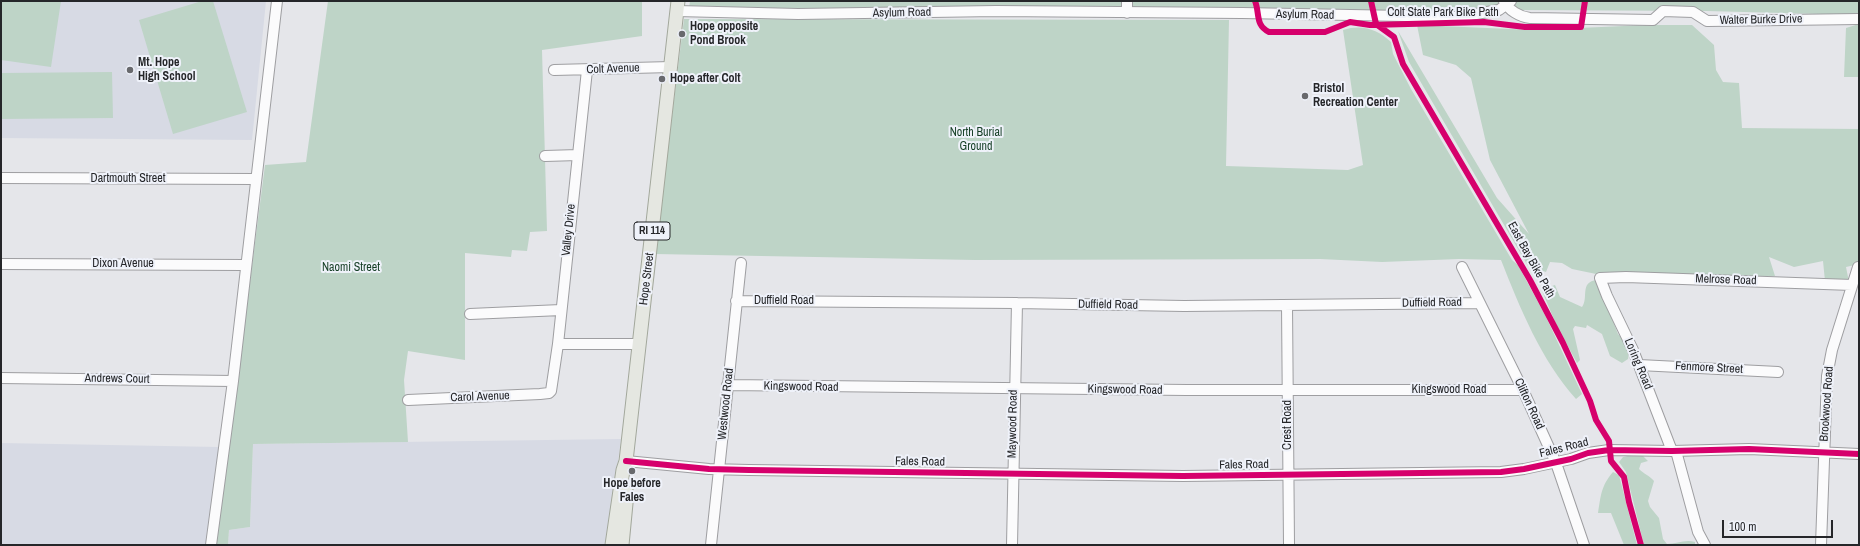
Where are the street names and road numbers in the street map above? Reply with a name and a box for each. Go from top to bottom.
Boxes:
street label: Asylum Road [873,5,931,21]
street label: Colt State Park Bike Path [1387,6,1499,20]
street label: Asylum Road [1276,7,1334,23]
street label: Walter Burke Drive [1720,12,1802,28]
street label: Colt Avenue [586,61,640,77]
street label: Dartmouth Street [91,172,165,186]
street label: Valley Drive [559,203,579,257]
street label: East Bay Bike Path [1504,219,1558,301]
road number: RI 114 [634,222,670,240]
street label: Hope Street [637,252,657,306]
street label: Dixon Avenue [92,257,154,271]
street label: Melrose Road [1695,272,1757,288]
street label: Duffield Road [754,294,814,308]
street label: Duffield Road [1402,295,1462,311]
street label: Duffield Road [1078,297,1138,313]
street label: Loring Road [1621,336,1655,392]
street label: Fenmore Street [1675,359,1743,377]
street label: Brookwood Road [1817,366,1837,442]
street label: Westwood Road [715,367,737,441]
street label: Andrews Court [84,371,150,387]
street label: Clifton Road [1511,376,1547,432]
street label: Kingswood Road [763,379,839,395]
street label: Kingswood Road [1087,382,1163,398]
street label: Kingswood Road [1412,383,1486,397]
street label: Carol Avenue [450,389,510,405]
street label: Maywood Road [1005,390,1021,458]
street label: Crest Road [1281,400,1295,450]
street label: Fales Road [1538,435,1590,461]
street label: Fales Road [895,454,945,470]
street label: Fales Road [1219,457,1269,473]

